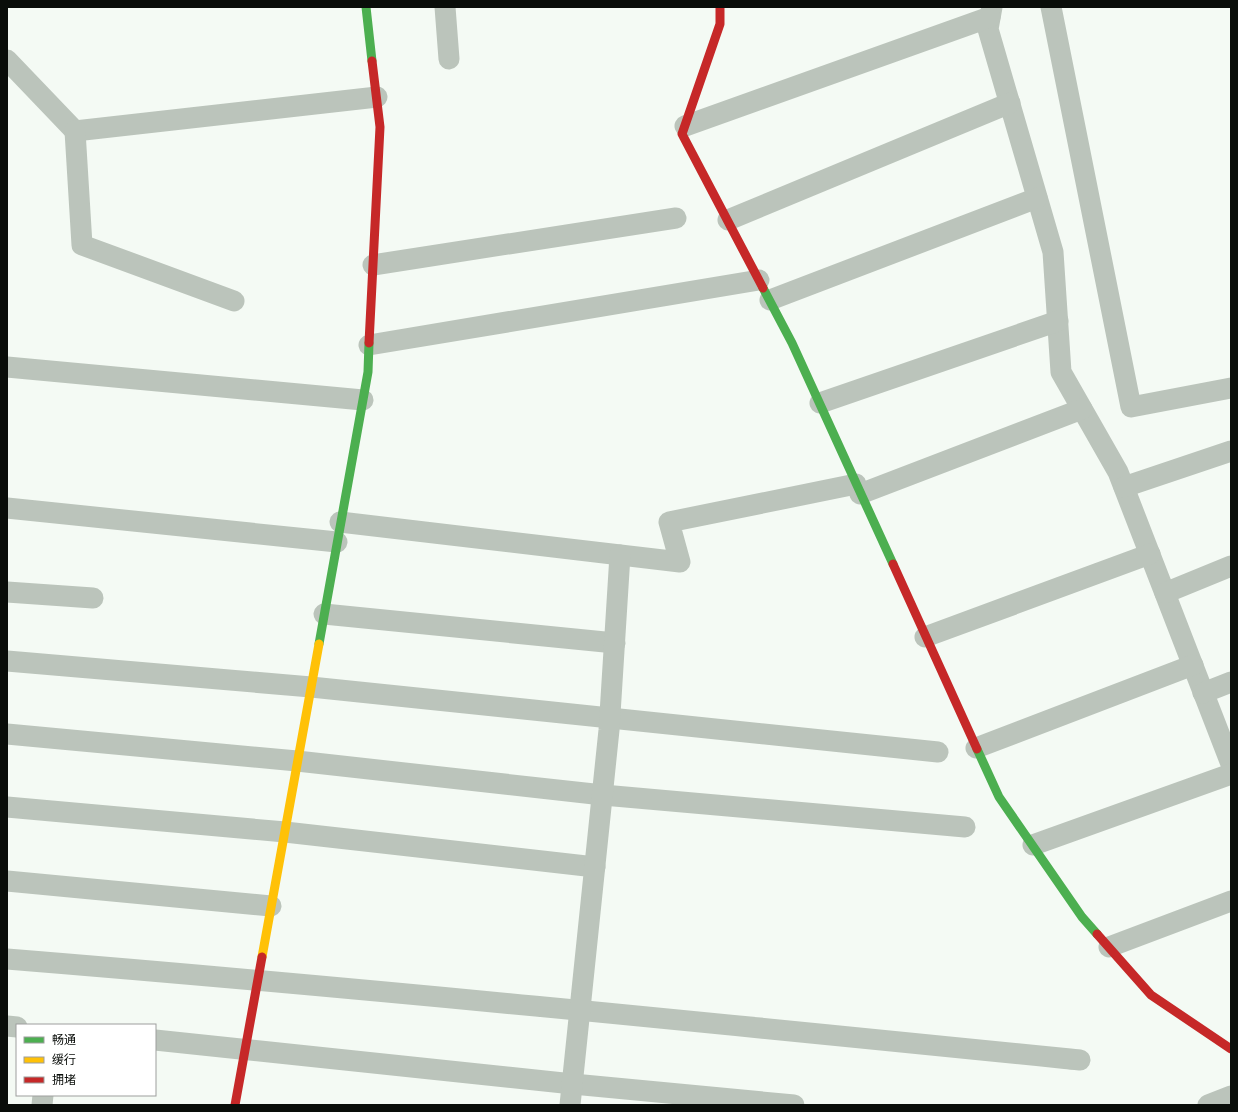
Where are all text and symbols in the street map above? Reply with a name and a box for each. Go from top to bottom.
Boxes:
legend [16,1024,156,1096]
text: 畅通 [52,1032,76,1047]
text: 缓行 [52,1052,76,1067]
text: 拥堵 [52,1072,76,1087]

